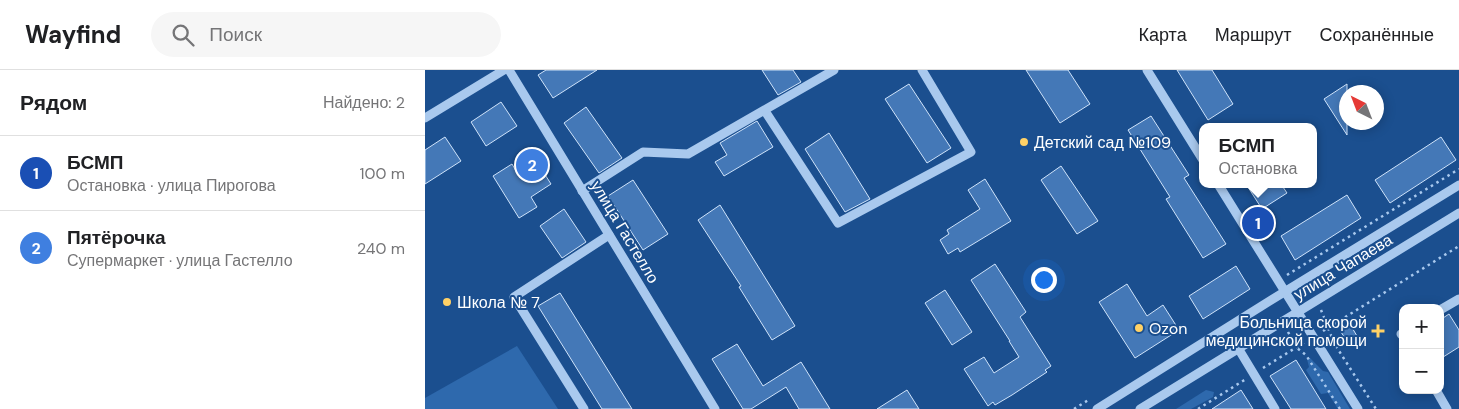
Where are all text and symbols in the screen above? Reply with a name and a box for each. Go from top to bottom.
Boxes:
search box [151,12,501,57]
text: Wayfind [25,19,121,50]
icon: search [169,21,197,49]
text: Поиск [209,22,262,47]
text: Карта [1139,23,1187,47]
text: Маршрут [1215,23,1291,47]
text: Сохранённые [1319,23,1434,47]
north arrow [1339,85,1384,130]
text: Рядом [20,89,87,117]
text: Найдено: 2 [323,92,405,113]
popup [1199,123,1317,188]
place label: Детский сад №109 [1034,132,1171,153]
text: БСМП [1219,133,1275,158]
marker: Детский сад №109 [1018,136,1030,148]
pin: 2 [516,146,548,184]
text: БСМП [67,150,123,175]
text: Остановка [1219,158,1297,179]
text: 1 [33,163,39,184]
text: 100 m [360,163,405,184]
text: Остановка · улица Пирогова [67,175,276,196]
street label: улица Гастелло [586,177,664,287]
pin: 1 [1242,204,1274,242]
text: Пятёрочка [67,225,165,250]
street label: улица Чапаева [1290,229,1396,305]
text: 2 [31,238,41,259]
text: 240 m [357,238,405,259]
text: Супермаркет · улица Гастелло [67,250,293,271]
your location [1031,267,1057,293]
place label: Школа № 7 [457,292,540,313]
marker: Школа № 7 [441,296,453,308]
map controls [1399,304,1444,394]
button: + [1399,304,1444,349]
place label: Больница скорой медицинской помощи [1205,312,1367,351]
place label: Ozon [1149,318,1187,339]
marker: Ozon [1133,322,1145,334]
marker: Больница скорой медицинской помощи [1371,324,1385,338]
button: − [1399,349,1444,394]

